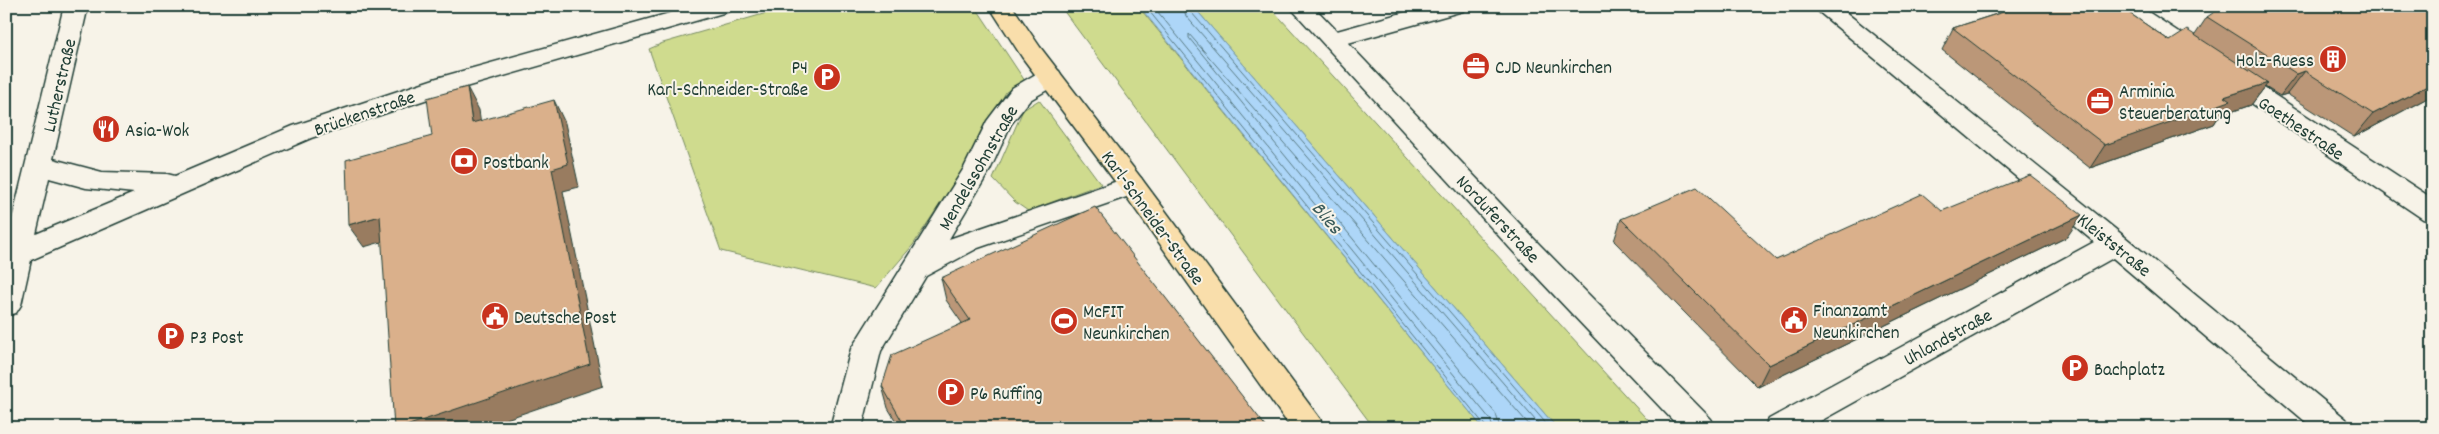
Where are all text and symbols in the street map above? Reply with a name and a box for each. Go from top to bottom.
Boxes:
street label: Lutherstraße [38,36,85,135]
building icon: Holz-Ruess [2318,44,2348,74]
place label: Holz-Ruess [2236,49,2314,76]
office icon: CJD Neunkirchen [1461,51,1491,81]
place label: P4 Karl-Schneider-Straße [647,56,808,105]
place label: CJD Neunkirchen [1495,56,1612,83]
parking icon: P4 Karl-Schneider-Straße [812,62,842,92]
place label: Arminia Steuerberatung [2119,80,2231,129]
street label: Brückenstraße [311,85,419,145]
office icon: Arminia Steuerberatung [2085,86,2115,116]
street label: Goethestraße [2252,91,2349,169]
street label: Mendelssohnstraße [933,101,1027,236]
restaurant icon: Asia-Wok [91,114,121,144]
place label: Asia-Wok [125,119,190,146]
bank icon: Postbank [449,146,479,176]
street label: Karl-Schneider-Straße [1093,146,1209,292]
place label: Postbank [483,151,549,178]
street label: Norduferstraße [1448,170,1545,271]
water label: Blies [1304,196,1348,242]
street label: Kleiststraße [2070,208,2156,285]
place label: Finanzamt Neunkirchen [1813,299,1900,348]
place label: McFIT Neunkirchen [1083,300,1170,349]
public building icon: Deutsche Post [480,301,510,331]
street label: Uhlandstraße [1900,304,1998,374]
public building icon: Finanzamt Neunkirchen [1779,305,1809,335]
place label: Deutsche Post [514,306,617,333]
sports icon: McFIT Neunkirchen [1049,306,1079,336]
parking icon: P3 Post [156,321,186,351]
place label: P3 Post [190,326,244,353]
parking icon: Bachplatz [2060,353,2090,383]
place label: Bachplatz [2094,358,2165,385]
parking icon: P6 Ruffing [936,377,966,407]
place label: P6 Ruffing [970,382,1043,409]

